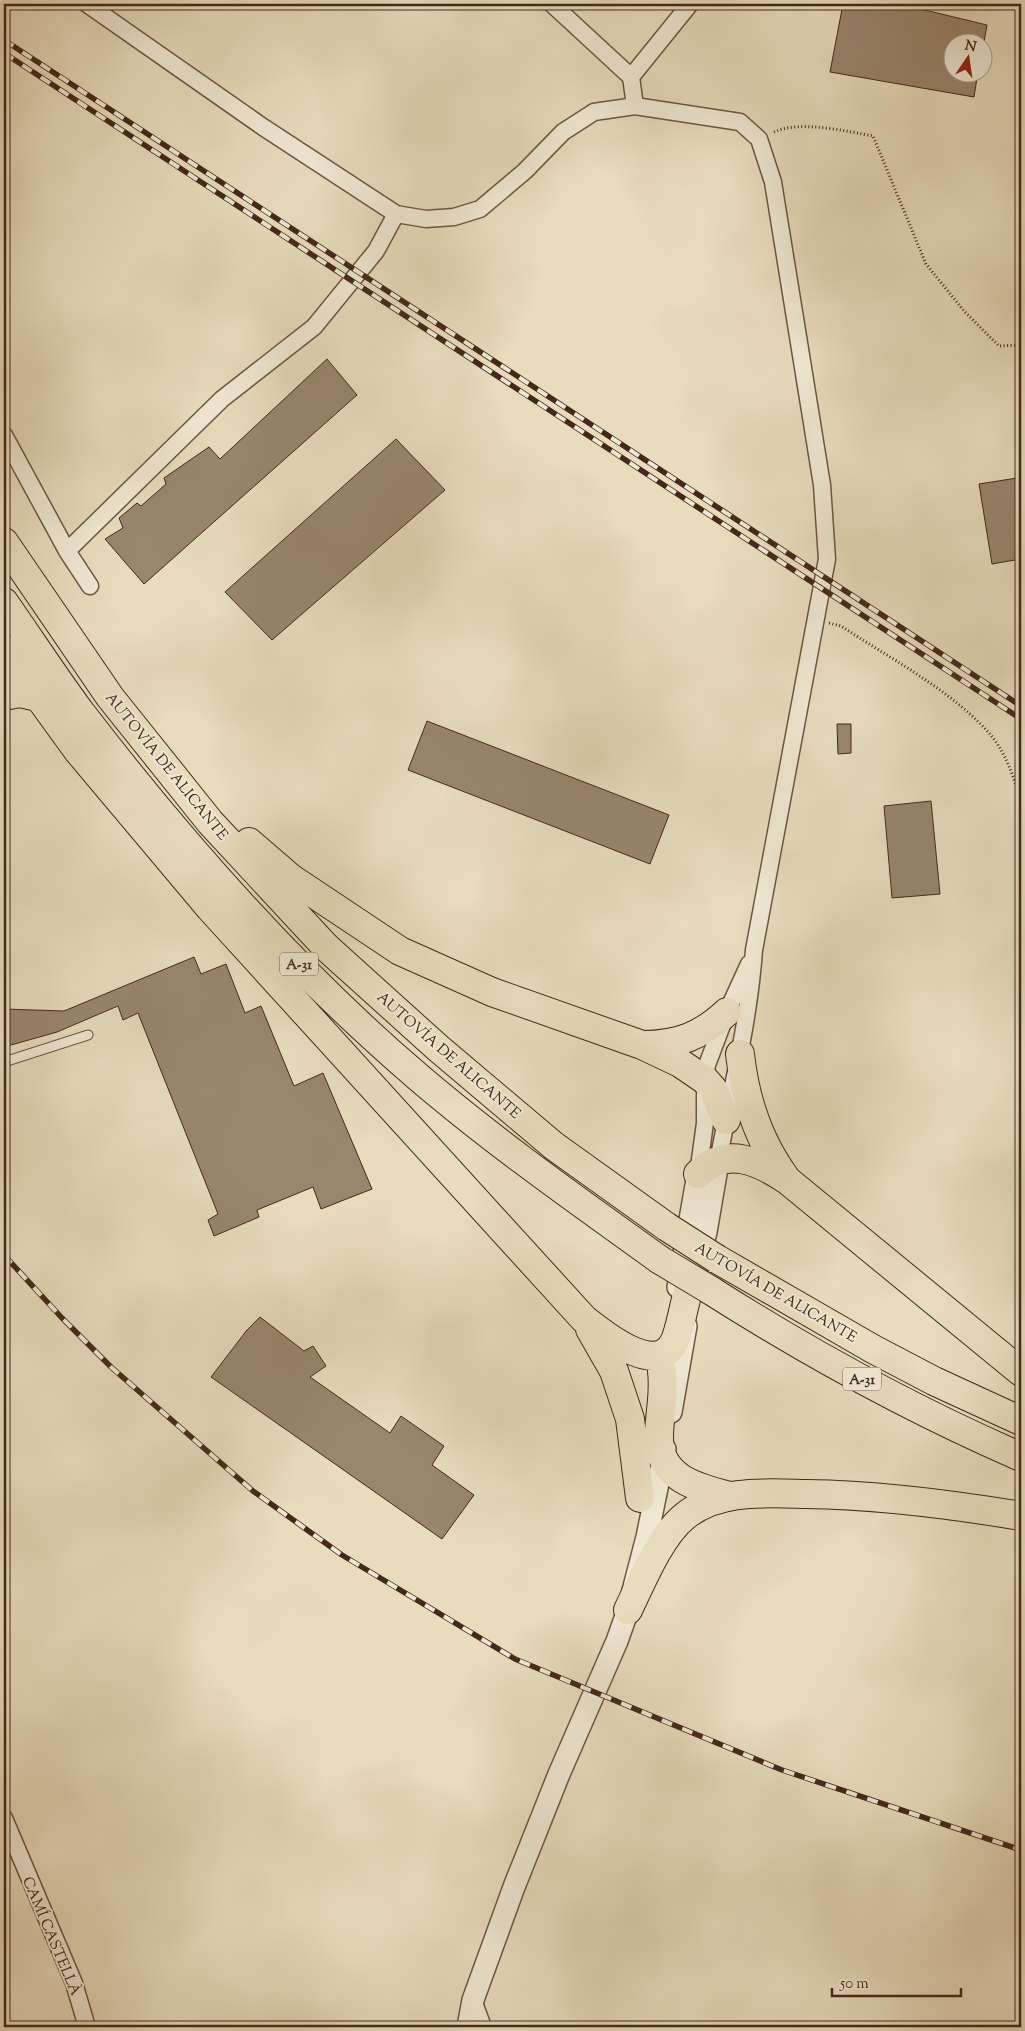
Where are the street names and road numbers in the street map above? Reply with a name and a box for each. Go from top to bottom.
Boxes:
street label: AUTOVÍA DE ALICANTE [100,688,233,845]
road number: A-31 [280,952,318,976]
street label: AUTOVÍA DE ALICANTE [372,987,525,1125]
street label: AUTOVÍA DE ALICANTE [690,1237,861,1348]
road number: A-31 [843,1368,881,1390]
street label: CAMÍ CASTELLÀ [16,1873,86,1999]

